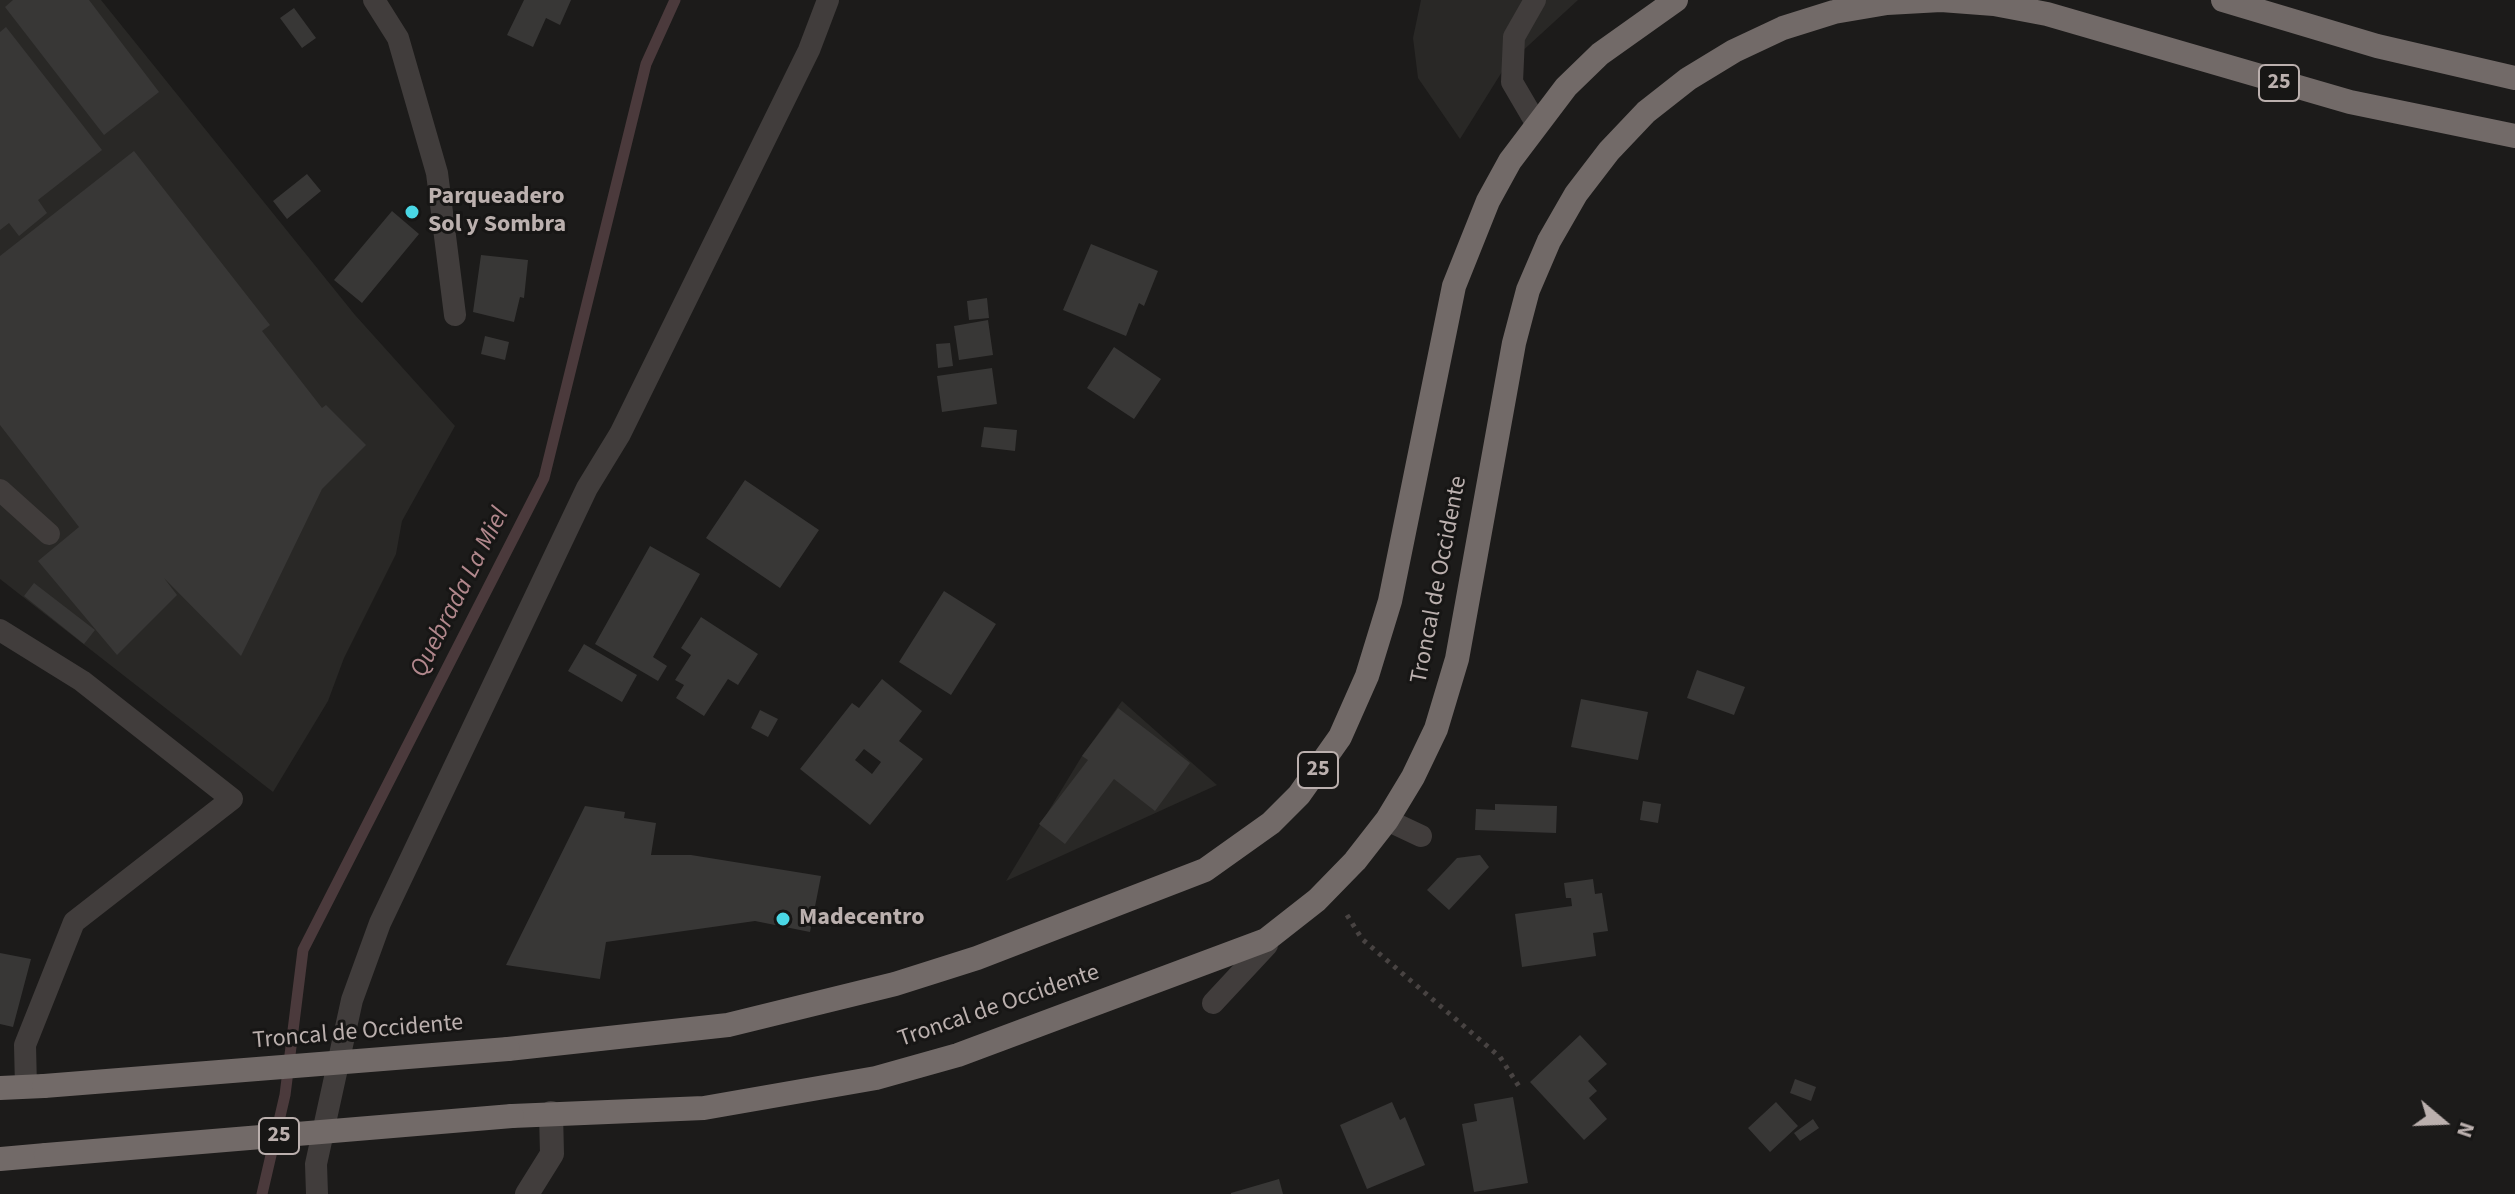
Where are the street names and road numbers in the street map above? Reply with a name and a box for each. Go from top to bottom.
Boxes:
road number: 25 [2259,65,2299,101]
street label: Troncal de Occidente [1406,474,1474,686]
road number: 25 [1298,752,1338,788]
street label: Troncal de Occidente [895,959,1103,1055]
street label: Troncal de Occidente [252,1009,464,1057]
road number: 25 [259,1118,299,1154]

